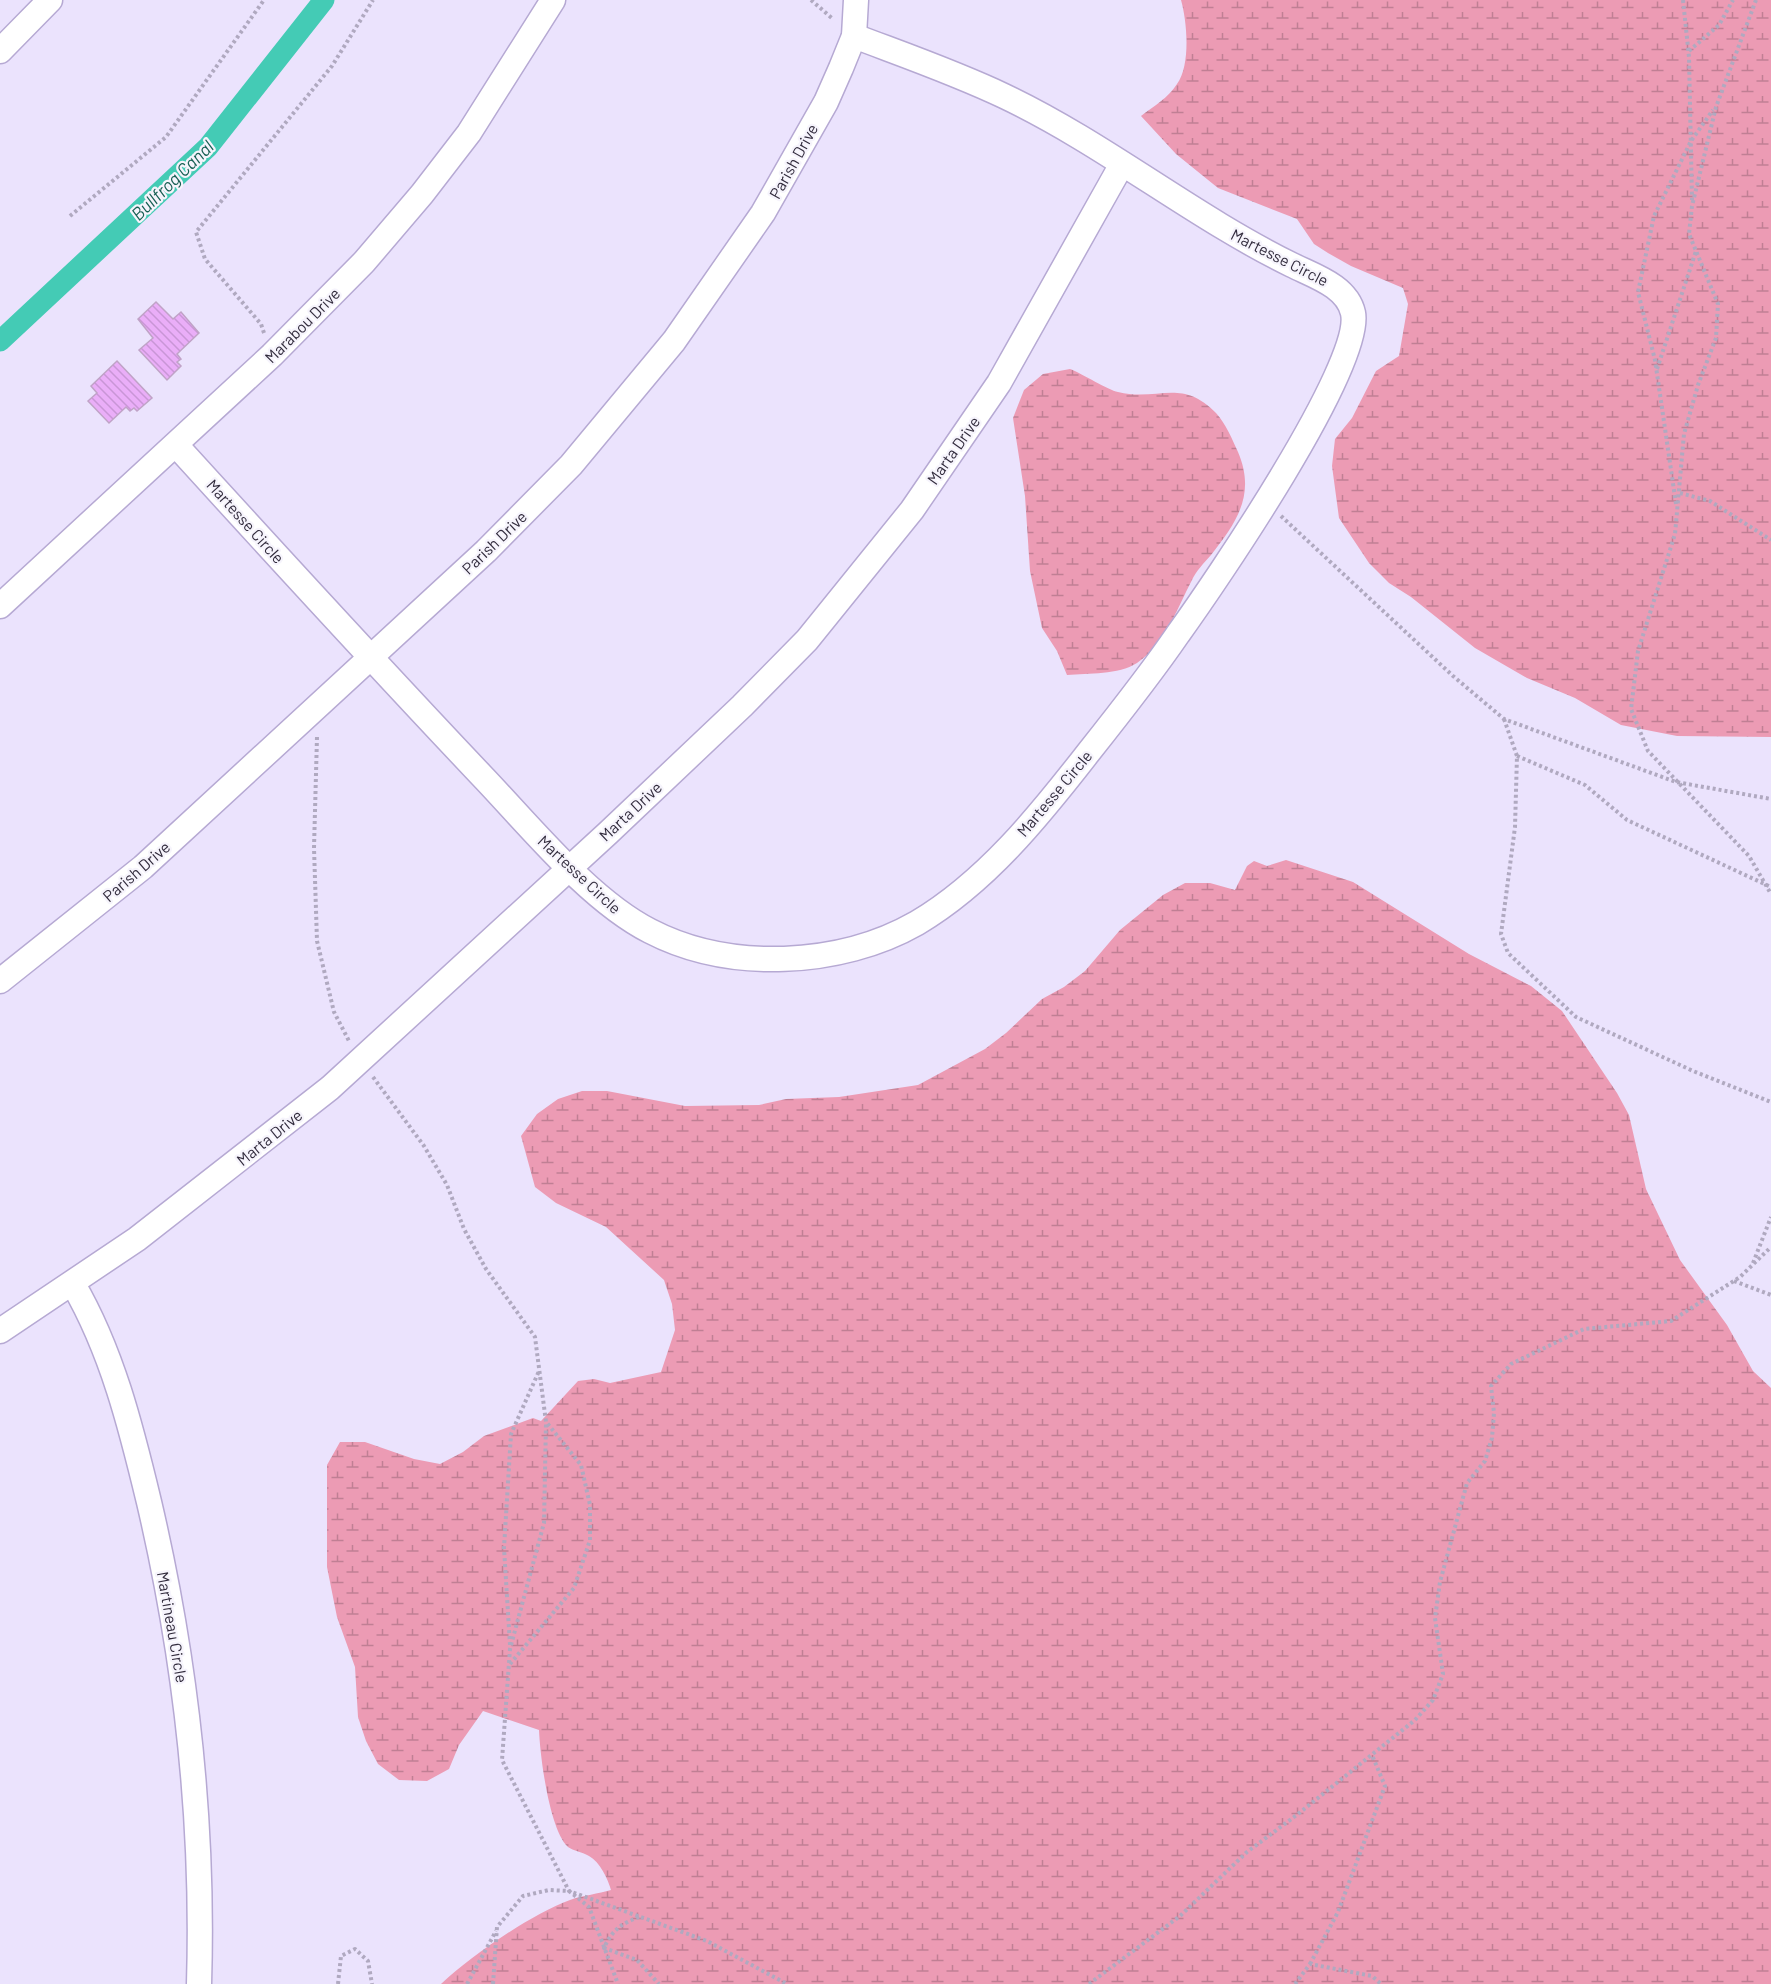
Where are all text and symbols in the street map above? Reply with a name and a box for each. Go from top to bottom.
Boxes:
street label: Parish Drive [765,120,821,202]
water label: Bullfrog Canal [126,135,218,225]
street label: Martesse Circle [1228,224,1332,290]
street label: Marabou Drive [261,284,343,366]
street label: Marta Drive [923,412,983,488]
street label: Martesse Circle [203,475,289,567]
street label: Parish Drive [458,506,530,578]
street label: Martesse Circle [1012,746,1096,840]
street label: Marta Drive [595,777,665,845]
street label: Martesse Circle [535,831,625,917]
street label: Parish Drive [99,837,173,905]
street label: Marta Drive [233,1105,305,1169]
street label: Martineau Circle [154,1570,192,1684]

